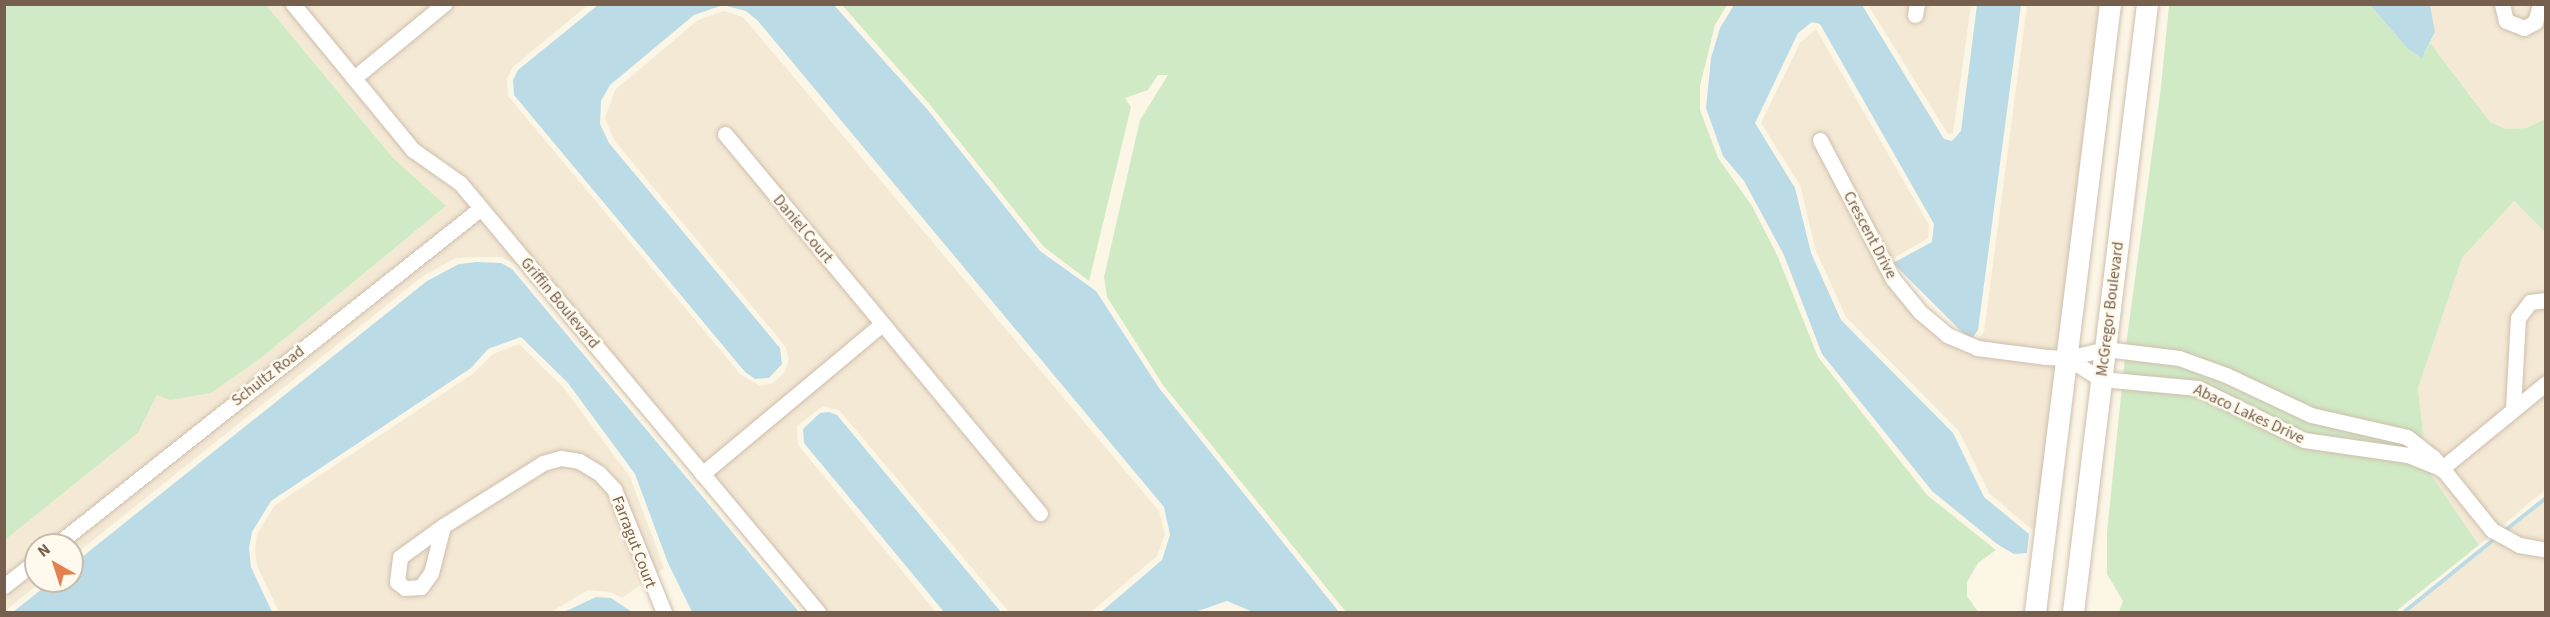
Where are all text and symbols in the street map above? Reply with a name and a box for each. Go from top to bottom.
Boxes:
street label: Crescent Drive [1839,188,1901,282]
street label: Daniel Court [769,191,837,267]
street label: McGregor Boulevard [2092,241,2128,377]
street label: Griffin Boulevard [516,254,604,352]
street label: Schultz Road [228,342,308,410]
street label: Abaco Lakes Drive [2190,380,2308,448]
street label: Farragut Court [608,493,660,591]
north arrow [24,533,84,593]
text: N [33,539,55,562]

